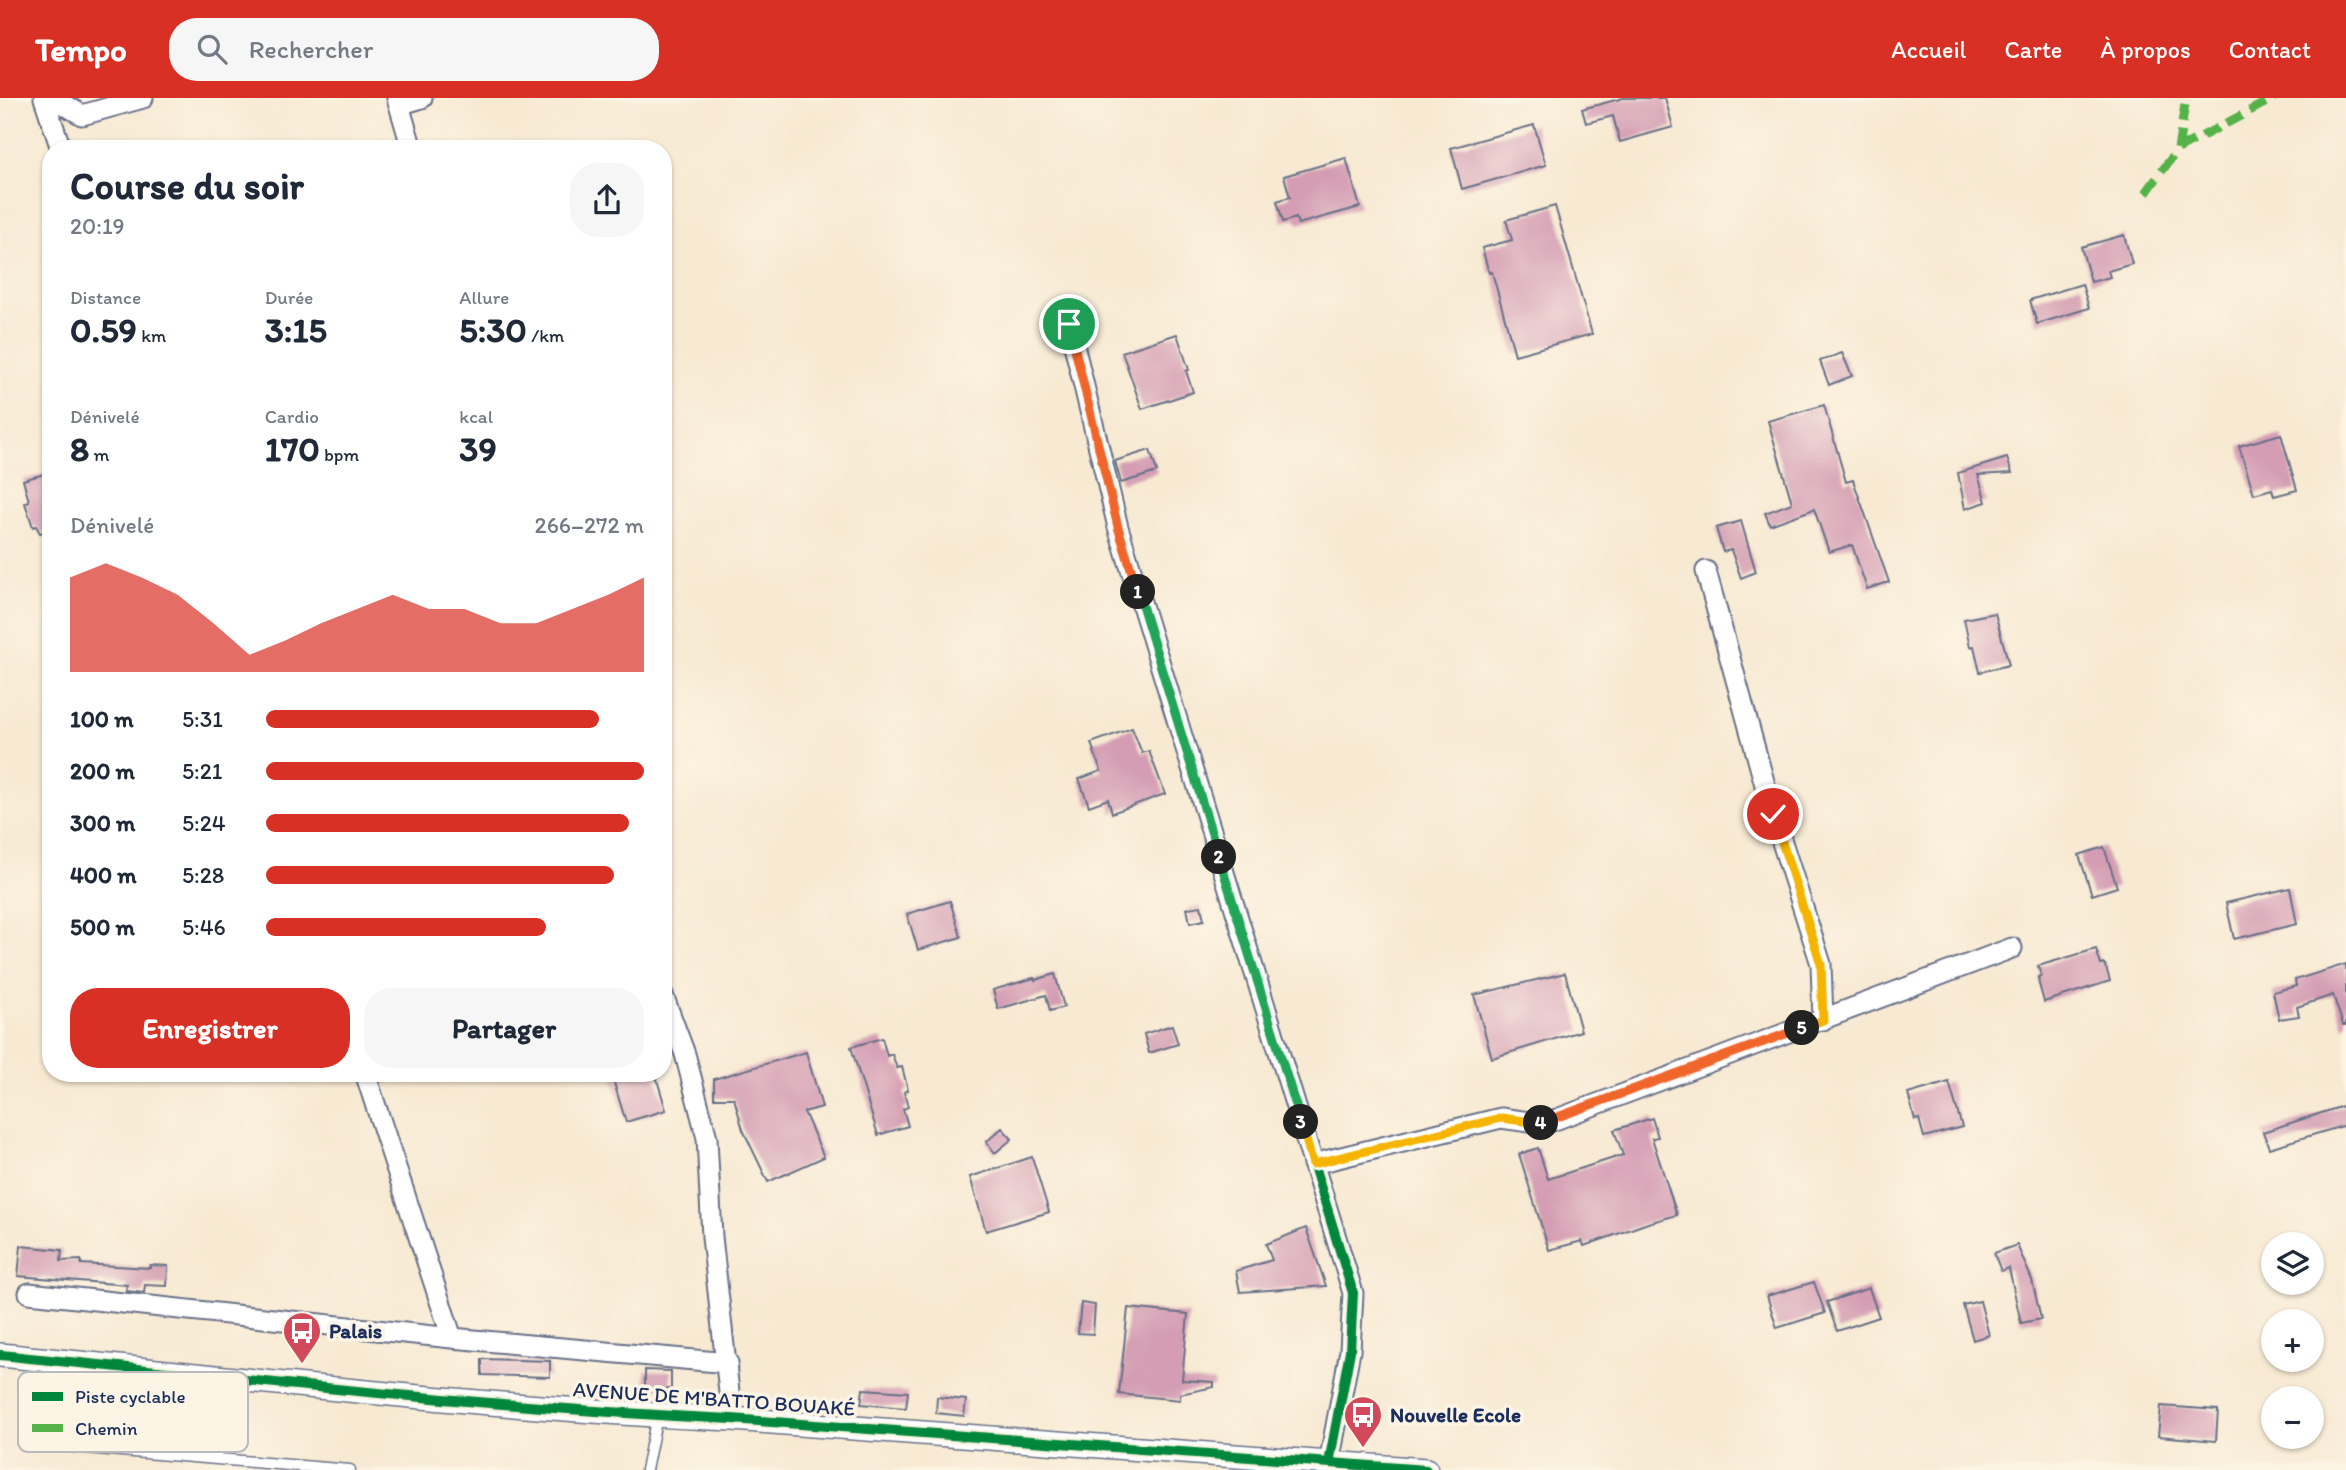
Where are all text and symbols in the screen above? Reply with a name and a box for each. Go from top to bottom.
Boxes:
search box [169,18,659,81]
text: Tempo [35,30,127,69]
icon: search [193,30,231,68]
text: Rechercher [249,33,373,65]
text: Accueil [1891,35,1966,64]
text: Carte [2004,35,2062,64]
text: À propos [2100,35,2191,64]
text: Contact [2229,35,2311,64]
text: Course du soir [70,163,304,209]
button: share [570,163,644,237]
text: 20:19 [70,212,125,240]
text: Distance [70,286,141,309]
text: Durée [265,286,313,309]
text: Allure [459,286,509,309]
pin [1039,294,1099,354]
icon: arrive [1050,305,1088,343]
text: 0.59 [70,309,137,351]
text: 3:15 [265,309,327,351]
text: 5:30 [459,309,527,351]
text: km [137,324,166,347]
text: /km [527,324,564,347]
text: Dénivelé [70,405,140,428]
text: Cardio [265,405,319,428]
text: kcal [459,405,493,428]
text: 8 [70,428,89,470]
text: 170 [265,428,320,470]
text: 39 [459,428,497,470]
text: m [89,443,109,466]
text: bpm [320,443,359,466]
text: Dénivelé [70,511,154,539]
text: 266–272 m [535,511,644,539]
pin: 1 [1120,574,1156,610]
text: 1 [1133,580,1142,603]
text: 100 m [70,705,134,733]
text: 5:31 [182,705,223,733]
text: 200 m [70,757,135,785]
text: 5:21 [182,757,222,785]
pin [1743,784,1803,844]
icon: check [1754,795,1792,833]
text: 300 m [70,809,135,837]
text: 5:24 [182,809,226,837]
pin: 2 [1202,840,1236,874]
text: 2 [1214,845,1224,868]
text: 400 m [70,861,137,889]
text: 5:28 [182,861,224,889]
text: 500 m [70,913,135,941]
text: 5:46 [182,913,226,941]
button: Enregistrer [70,988,350,1068]
button: Partager [364,988,644,1068]
pin: 5 [1784,1010,1820,1046]
text: 5 [1797,1016,1806,1039]
pin: 3 [1284,1104,1318,1140]
pin: 4 [1524,1105,1558,1140]
text: 3 [1295,1110,1306,1133]
text: 4 [1535,1111,1546,1134]
map controls [2261,1232,2324,1449]
button: layers [2261,1232,2324,1295]
button: + [2261,1309,2324,1372]
bus stop icon: Palais [281,1310,323,1365]
place label: Palais [329,1318,382,1343]
legend [18,1372,248,1452]
street label: AVENUE DE M'BATTO BOUAKÉ [572,1376,856,1421]
text: Piste cyclable [75,1385,186,1408]
button: − [2261,1386,2324,1449]
bus stop icon: Nouvelle Ecole [1342,1394,1384,1449]
place label: Nouvelle Ecole [1390,1402,1521,1427]
text: Chemin [75,1417,138,1440]

